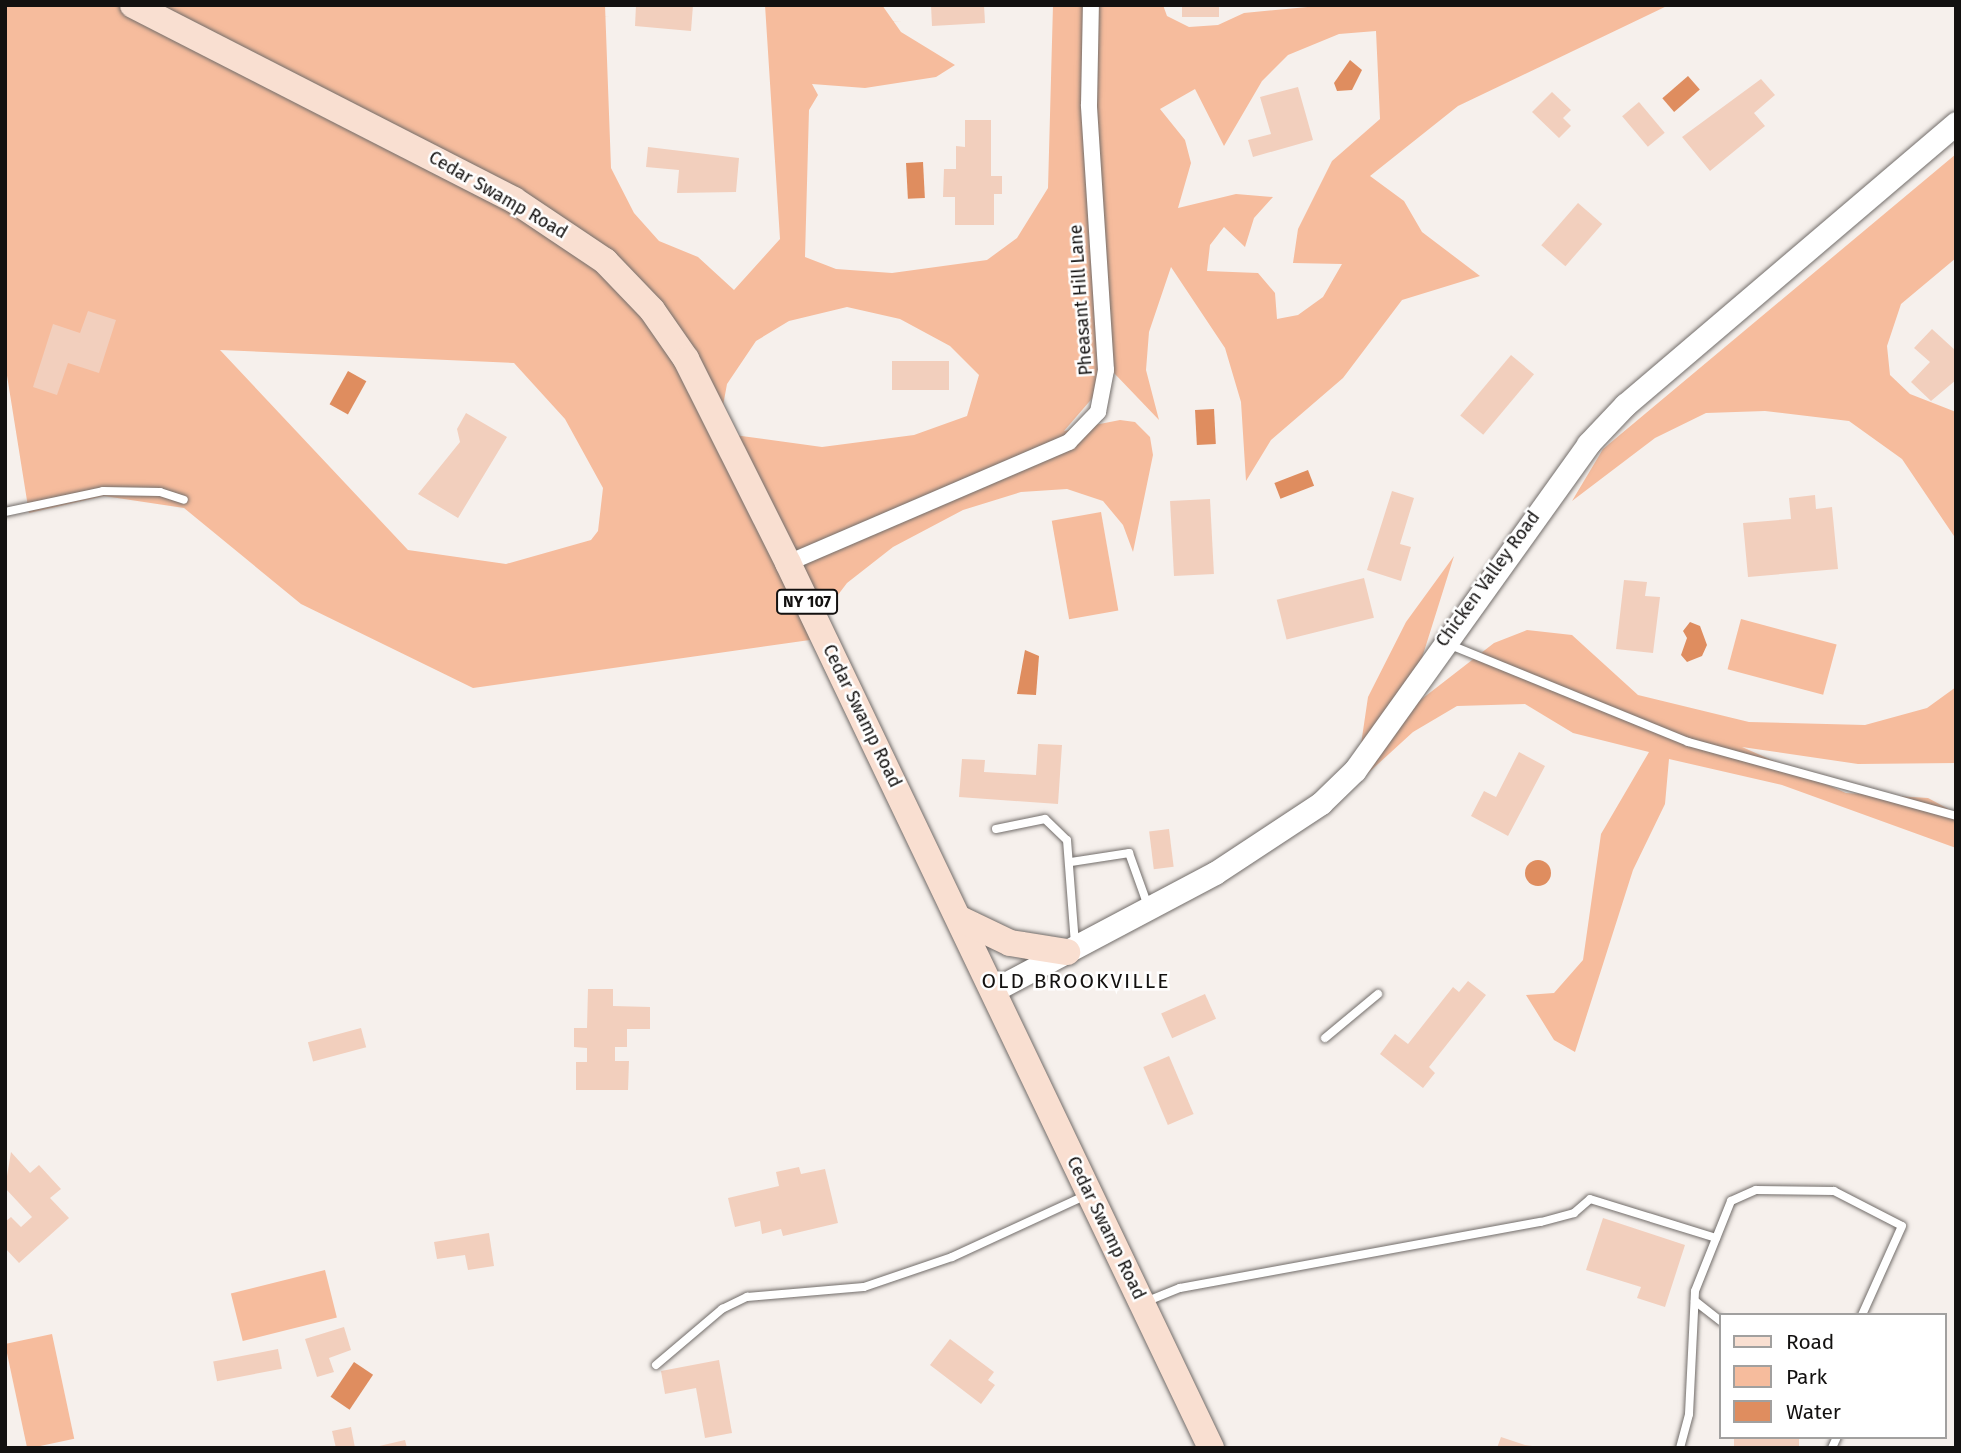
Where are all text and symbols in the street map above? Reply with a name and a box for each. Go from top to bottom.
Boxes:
street label: Cedar Swamp Road [425,147,571,243]
street label: Pheasant Hill Lane [1065,224,1097,376]
street label: Chicken Valley Road [1431,507,1545,651]
road number: NY 107 [776,590,838,614]
street label: Cedar Swamp Road [818,641,906,791]
district label: OLD BROOKVILLE [983,968,1169,994]
street label: Cedar Swamp Road [1062,1153,1150,1303]
legend [1720,1313,1947,1439]
text: Road [1786,1329,1834,1355]
text: Park [1786,1364,1827,1390]
text: Water [1786,1399,1841,1425]

